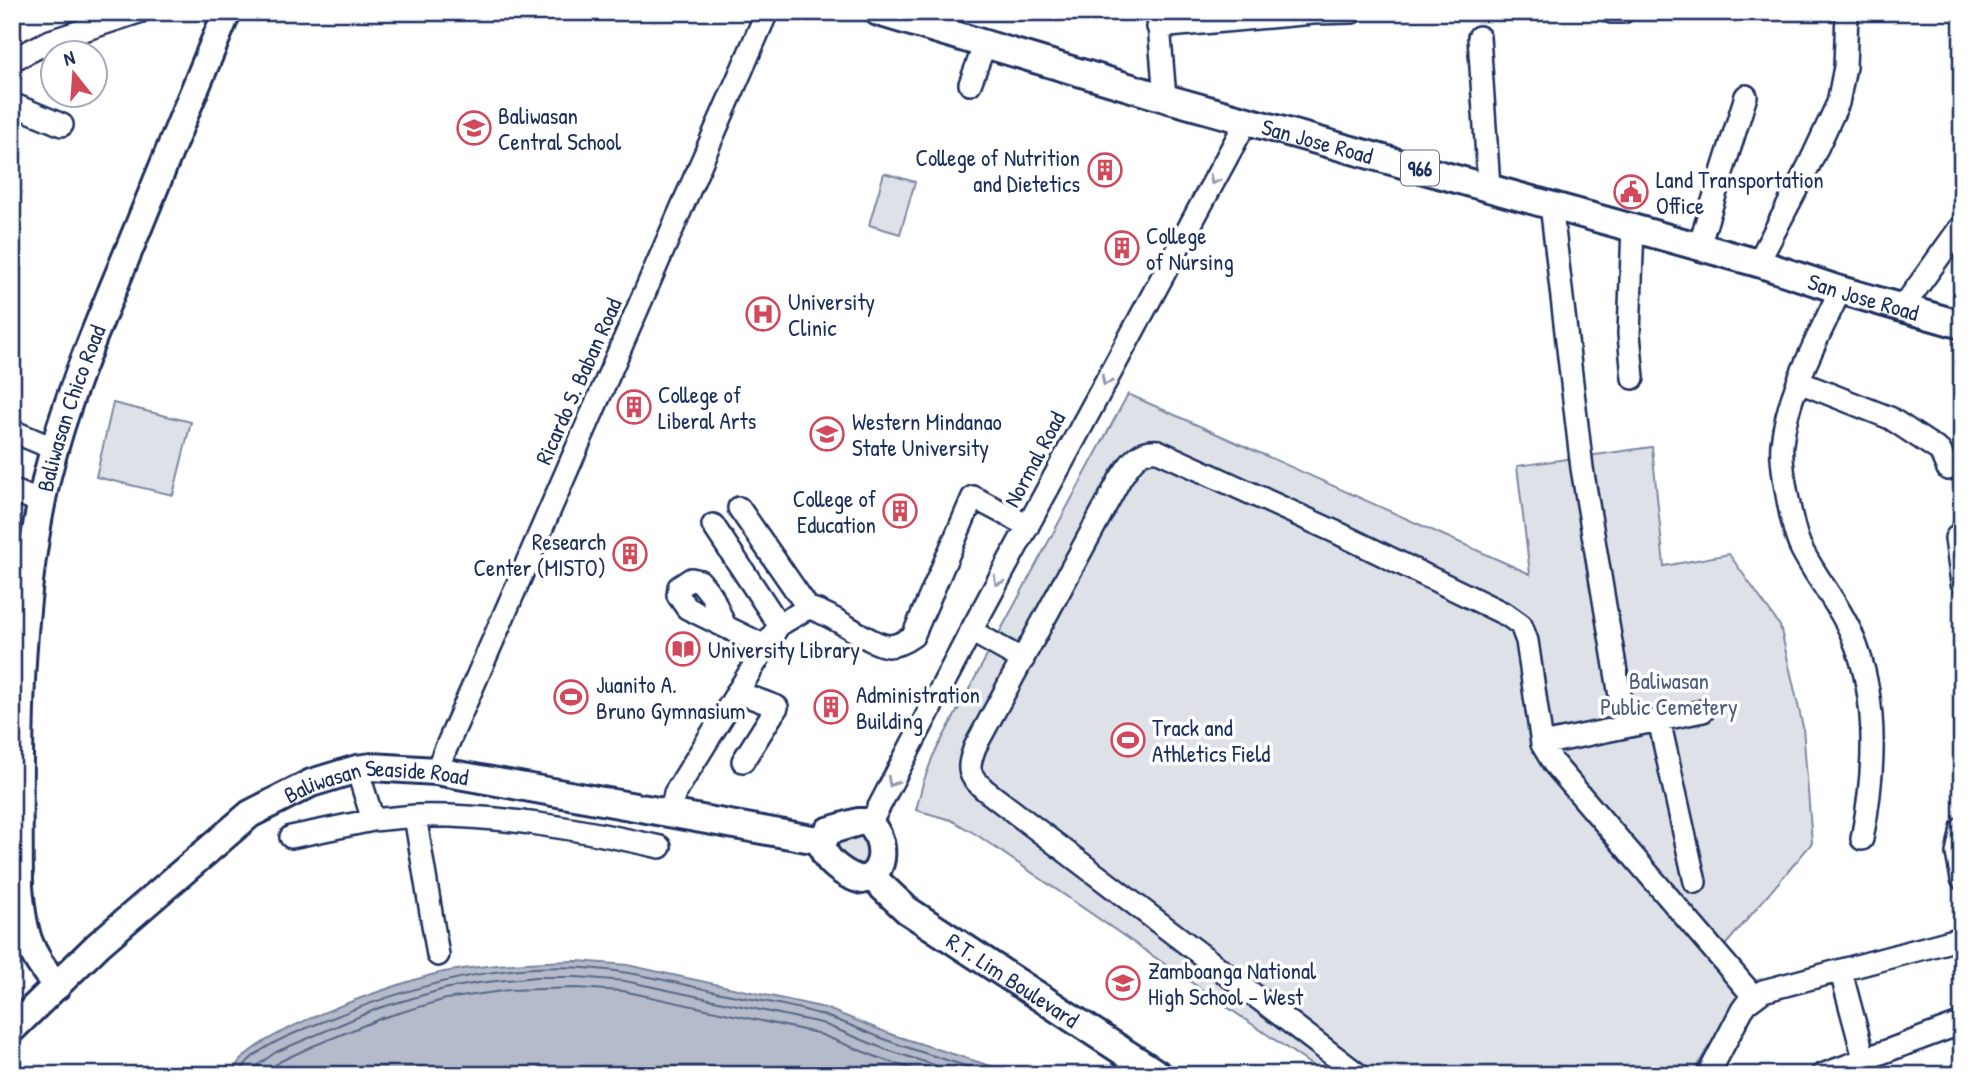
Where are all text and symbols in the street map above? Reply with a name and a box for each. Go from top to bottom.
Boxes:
north arrow [38,38,108,108]
text: N [60,44,78,72]
place label: Baliwasan Central School [498,100,622,157]
school or university icon: Baliwasan Central School [455,109,493,147]
street label: San Jose Road [1258,110,1377,171]
place label: College of Nutrition and Dietetics [915,142,1080,199]
road number: 966 [1401,150,1439,186]
building icon: College of Nutrition and Dietetics [1086,151,1124,189]
place label: Land Transportation Office [1656,164,1824,221]
one-way arrow [1209,173,1223,186]
public building icon: Land Transportation Office [1612,173,1650,211]
place label: College of Nursing [1146,220,1234,277]
building icon: College of Nursing [1103,229,1141,267]
street label: San Jose Road [1804,265,1923,327]
place label: University Clinic [788,286,875,343]
street label: Ricardo S. Baban Road [527,293,629,469]
hospital icon: University Clinic [744,295,782,333]
street label: Baliwasan Chico Road [29,320,112,494]
one-way arrow [1101,373,1115,386]
place label: College of Liberal Arts [658,379,757,436]
building icon: College of Liberal Arts [615,388,653,426]
place label: Western Mindanao State University [852,406,1002,463]
street label: Normal Road [996,406,1072,512]
school or university icon: Western Mindanao State University [808,415,846,453]
place label: College of Education [793,483,877,540]
building icon: College of Education [881,492,919,530]
place label: Research Center (MISTO) [473,526,606,583]
building icon: Research Center (MISTO) [611,535,649,573]
one-way arrow [993,574,1007,586]
library icon: University Library [664,630,702,668]
place label: University Library [708,634,860,665]
park label: Baliwasan Public Cemetery [1600,665,1738,722]
place label: Juanito A. Bruno Gymnasium [596,669,745,726]
sports icon: Juanito A. Bruno Gymnasium [552,678,590,716]
place label: Administration Building [856,679,980,736]
building icon: Administration Building [812,688,850,726]
place label: Track and Athletics Field [1152,712,1270,769]
sports icon: Track and Athletics Field [1109,721,1147,759]
street label: Baliwasan Seaside Road [278,751,471,810]
one-way arrow [887,775,901,787]
street label: R.T. Lim Boulevard [941,925,1085,1034]
place label: Zamboanga National High School – West [1148,955,1317,1012]
school or university icon: Zamboanga National High School – West [1104,964,1142,1002]

